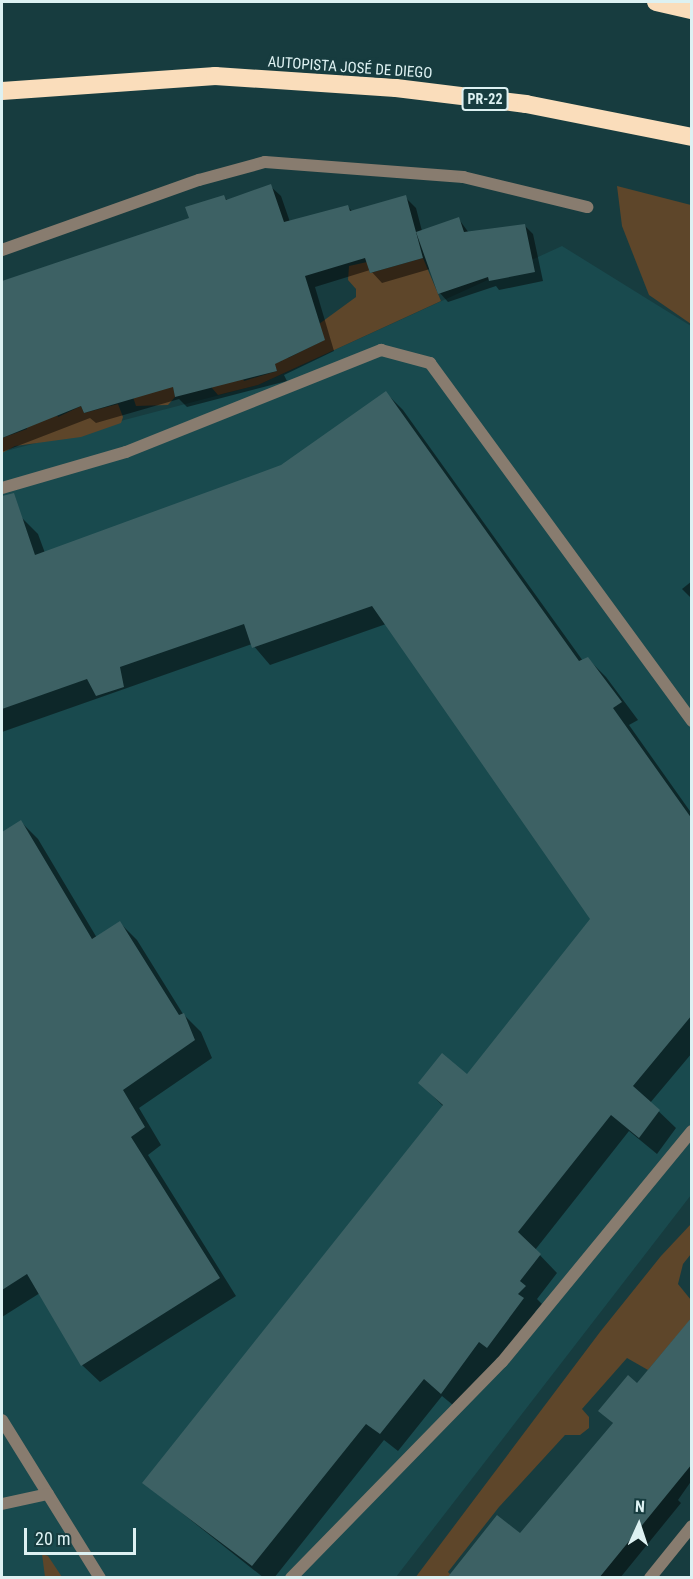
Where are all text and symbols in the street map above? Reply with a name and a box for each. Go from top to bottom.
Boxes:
street label: AUTOPISTA JOSÉ DE DIEGO [267,53,433,83]
road number: PR-22 [461,88,509,110]
north arrow [609,1495,669,1555]
text: N [635,1497,645,1516]
scale bar [27,1516,140,1554]
text: 20 m [35,1528,70,1549]

